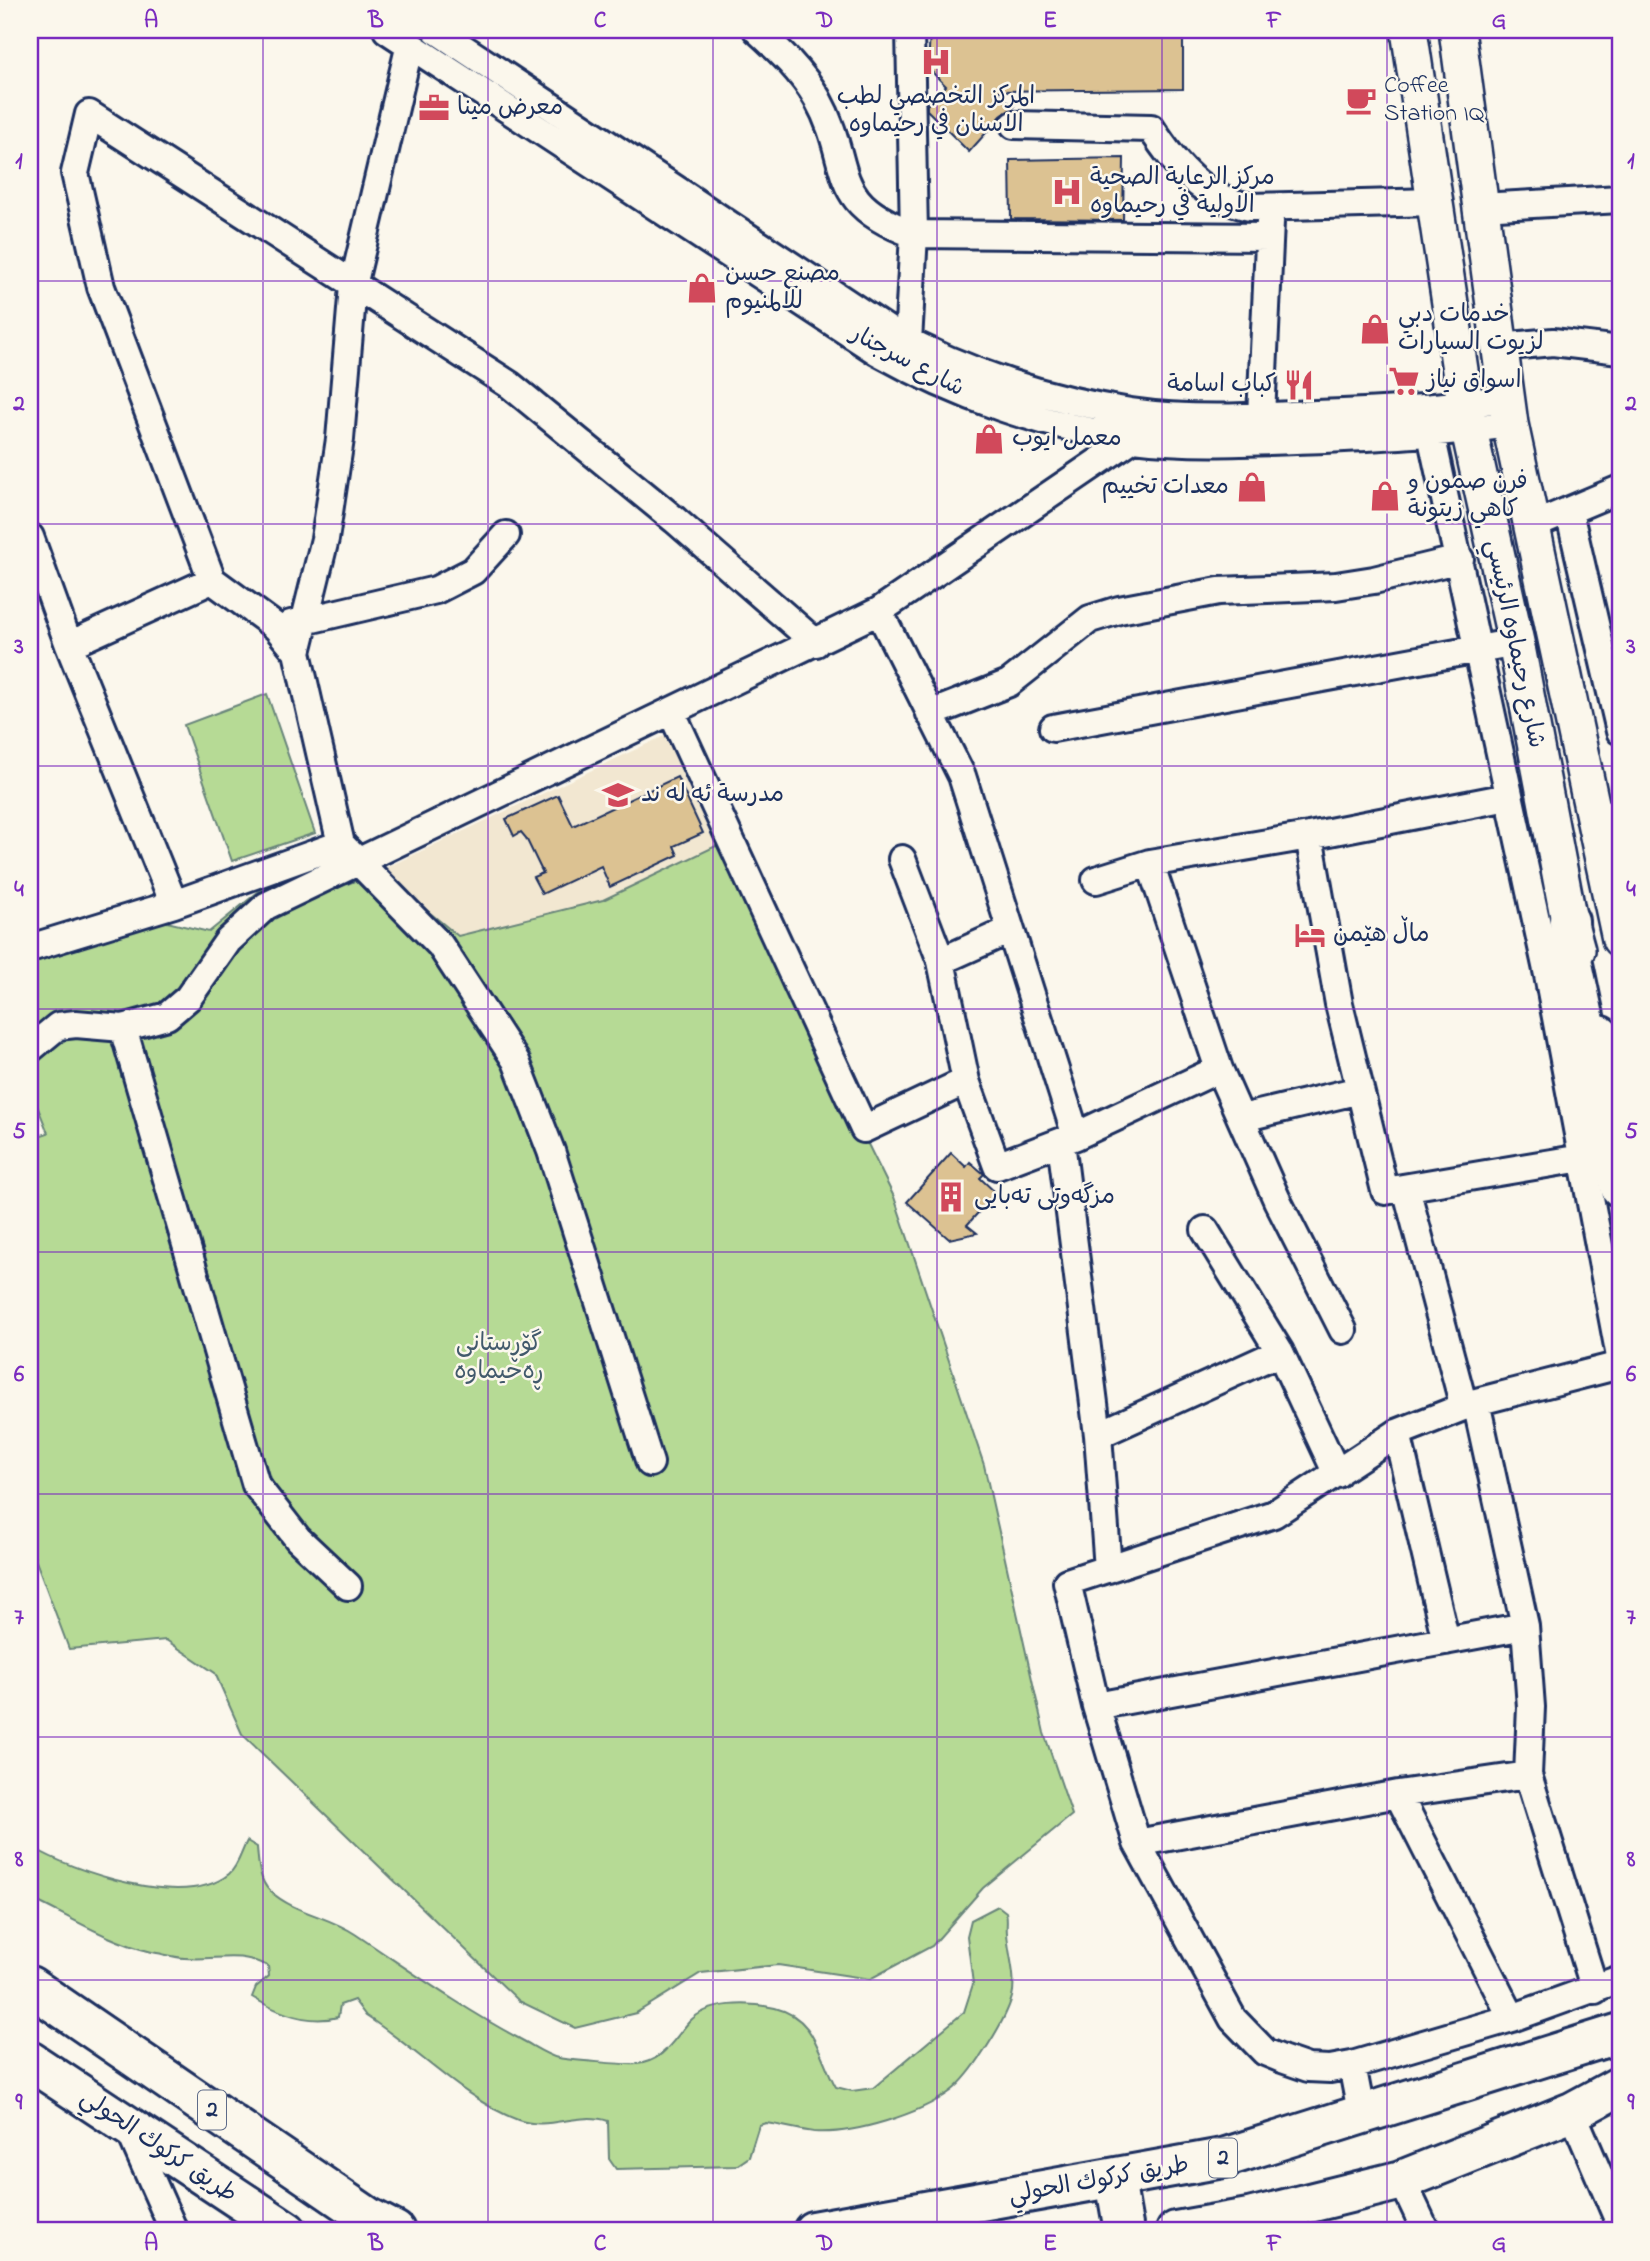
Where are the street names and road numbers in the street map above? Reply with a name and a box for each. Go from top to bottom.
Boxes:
street label: شارع سرجنار [842,316,970,407]
street label: شارع رحيماوه الرئيسي [1474,537,1553,752]
street label: طريق كركوك الحولي [72,2081,243,2213]
road number: 2 [198,2090,226,2130]
road number: 2 [1209,2138,1237,2178]
street label: طريق كركوك الحولي [1006,2148,1192,2215]

